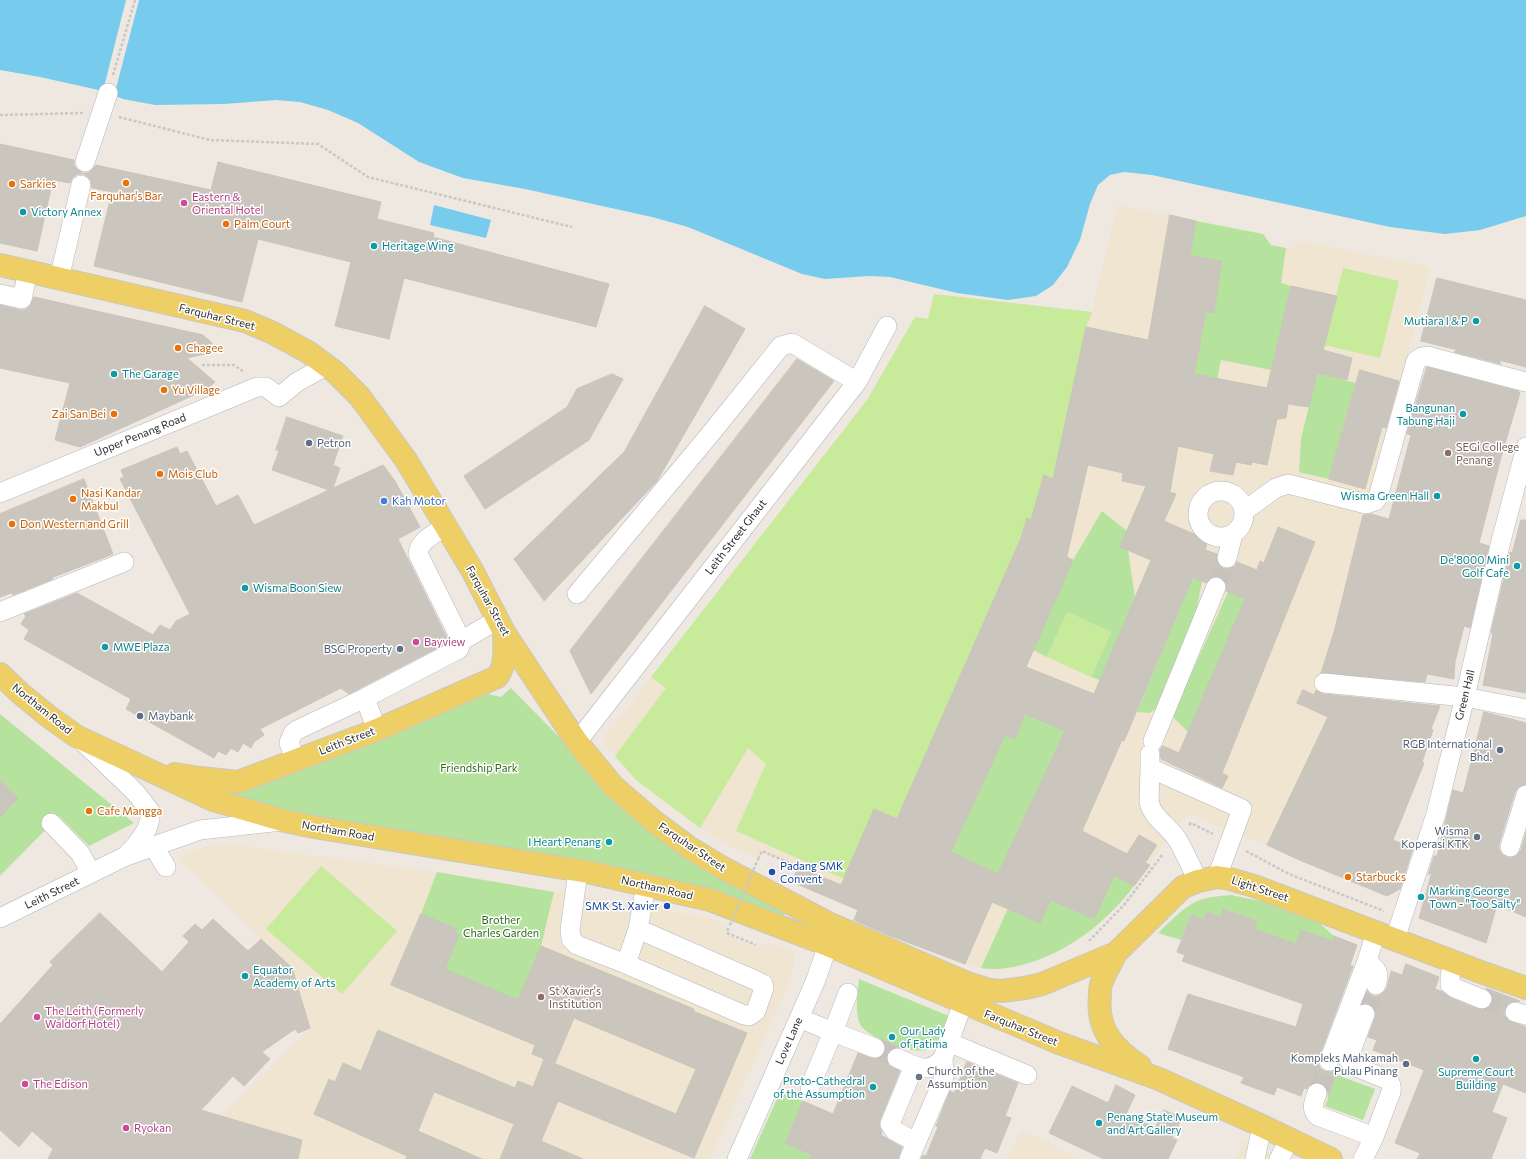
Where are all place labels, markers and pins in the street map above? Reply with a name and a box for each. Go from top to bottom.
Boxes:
place label: Sarkies [20,177,56,191]
marker: Farquhar's Bar [121,178,131,188]
marker: Sarkies [7,179,17,189]
place label: Farquhar's Bar [90,189,162,203]
place label: Eastern & Oriental Hotel [192,190,263,216]
marker: Eastern & Oriental Hotel [179,198,189,208]
place label: Victory Annex [31,205,102,219]
marker: Victory Annex [18,207,28,217]
place label: Palm Court [234,217,290,231]
marker: Palm Court [221,219,231,229]
place label: Heritage Wing [382,239,454,253]
marker: Heritage Wing [369,241,379,251]
place label: Mutiara I & P [1404,314,1468,328]
marker: Mutiara I & P [1471,316,1481,326]
place label: Chagee [186,341,223,355]
marker: Chagee [173,343,183,353]
place label: The Garage [122,367,179,381]
marker: The Garage [109,369,119,379]
place label: Yu Village [172,383,220,397]
marker: Yu Village [159,385,169,395]
place label: Bangunan Tabung Haji [1396,401,1455,427]
place label: Zai San Bei [52,407,106,421]
marker: Zai San Bei [109,409,119,419]
marker: Bangunan Tabung Haji [1458,409,1468,419]
place label: Petron [317,436,351,450]
marker: Petron [304,438,314,448]
place label: SEGi College Penang [1456,440,1519,466]
marker: SEGi College Penang [1443,448,1453,458]
place label: Mois Club [168,467,218,481]
marker: Mois Club [155,469,165,479]
place label: Nasi Kandar Makbul [81,486,141,512]
place label: Wisma Green Hall [1341,489,1429,503]
marker: Wisma Green Hall [1432,491,1442,501]
marker: Nasi Kandar Makbul [68,494,78,504]
place label: Kah Motor [392,494,446,508]
marker: Kah Motor [379,496,389,506]
place label: Don Western and Grill [20,517,129,531]
marker: Don Western and Grill [7,519,17,529]
place label: De'8000 Mini Golf Cafe [1440,553,1509,579]
marker: De'8000 Mini Golf Cafe [1512,561,1522,571]
place label: Wisma Boon Siew [253,581,342,595]
marker: Wisma Boon Siew [240,583,250,593]
place label: Bayview [424,635,465,649]
marker: Bayview [411,637,421,647]
place label: MWE Plaza [113,640,170,654]
marker: MWE Plaza [100,642,110,652]
place label: BSG Property [324,642,392,656]
marker: BSG Property [395,644,405,654]
place label: Maybank [148,709,194,723]
marker: Maybank [135,711,145,721]
place label: RGB International Bhd. [1403,737,1492,763]
marker: RGB International Bhd. [1495,745,1505,755]
place label: Cafe Mangga [97,804,162,818]
marker: Cafe Mangga [84,806,94,816]
place label: Wisma Koperasi KTK [1401,824,1469,850]
marker: Wisma Koperasi KTK [1472,832,1482,842]
place label: I Heart Penang [528,835,601,849]
marker: I Heart Penang [604,837,614,847]
place label: Padang SMK Convent [780,859,843,885]
marker: Padang SMK Convent [767,867,777,877]
place label: Starbucks [1356,870,1406,884]
marker: Starbucks [1343,872,1353,882]
place label: Marking George Town - "Too Salty" [1429,884,1520,910]
marker: Marking George Town - "Too Salty" [1416,892,1426,902]
place label: SMK St. Xavier [585,899,659,913]
marker: SMK St. Xavier [662,901,672,911]
place label: Equator Academy of Arts [253,963,335,989]
marker: Equator Academy of Arts [240,971,250,981]
place label: St Xavier's Institution [549,984,602,1010]
marker: St Xavier's Institution [536,992,546,1002]
place label: The Leith (Formerly Waldorf Hotel) [45,1004,144,1030]
marker: The Leith (Formerly Waldorf Hotel) [32,1012,42,1022]
place label: Our Lady of Fatima [900,1024,947,1050]
marker: Our Lady of Fatima [887,1032,897,1042]
place label: Kompleks Mahkamah Pulau Pinang [1291,1051,1398,1077]
marker: Supreme Court Building [1471,1054,1481,1064]
marker: Kompleks Mahkamah Pulau Pinang [1401,1059,1411,1069]
place label: Church of the Assumption [927,1064,995,1090]
place label: Supreme Court Building [1438,1065,1514,1091]
marker: Church of the Assumption [914,1072,924,1082]
place label: Proto-Cathedral of the Assumption [773,1074,865,1100]
place label: The Edison [33,1077,88,1091]
marker: The Edison [20,1079,30,1089]
marker: Proto-Cathedral of the Assumption [868,1082,878,1092]
place label: Penang State Museum and Art Gallery [1107,1110,1218,1136]
marker: Penang State Museum and Art Gallery [1094,1118,1104,1128]
place label: Ryokan [134,1121,171,1135]
marker: Ryokan [121,1123,131,1133]

